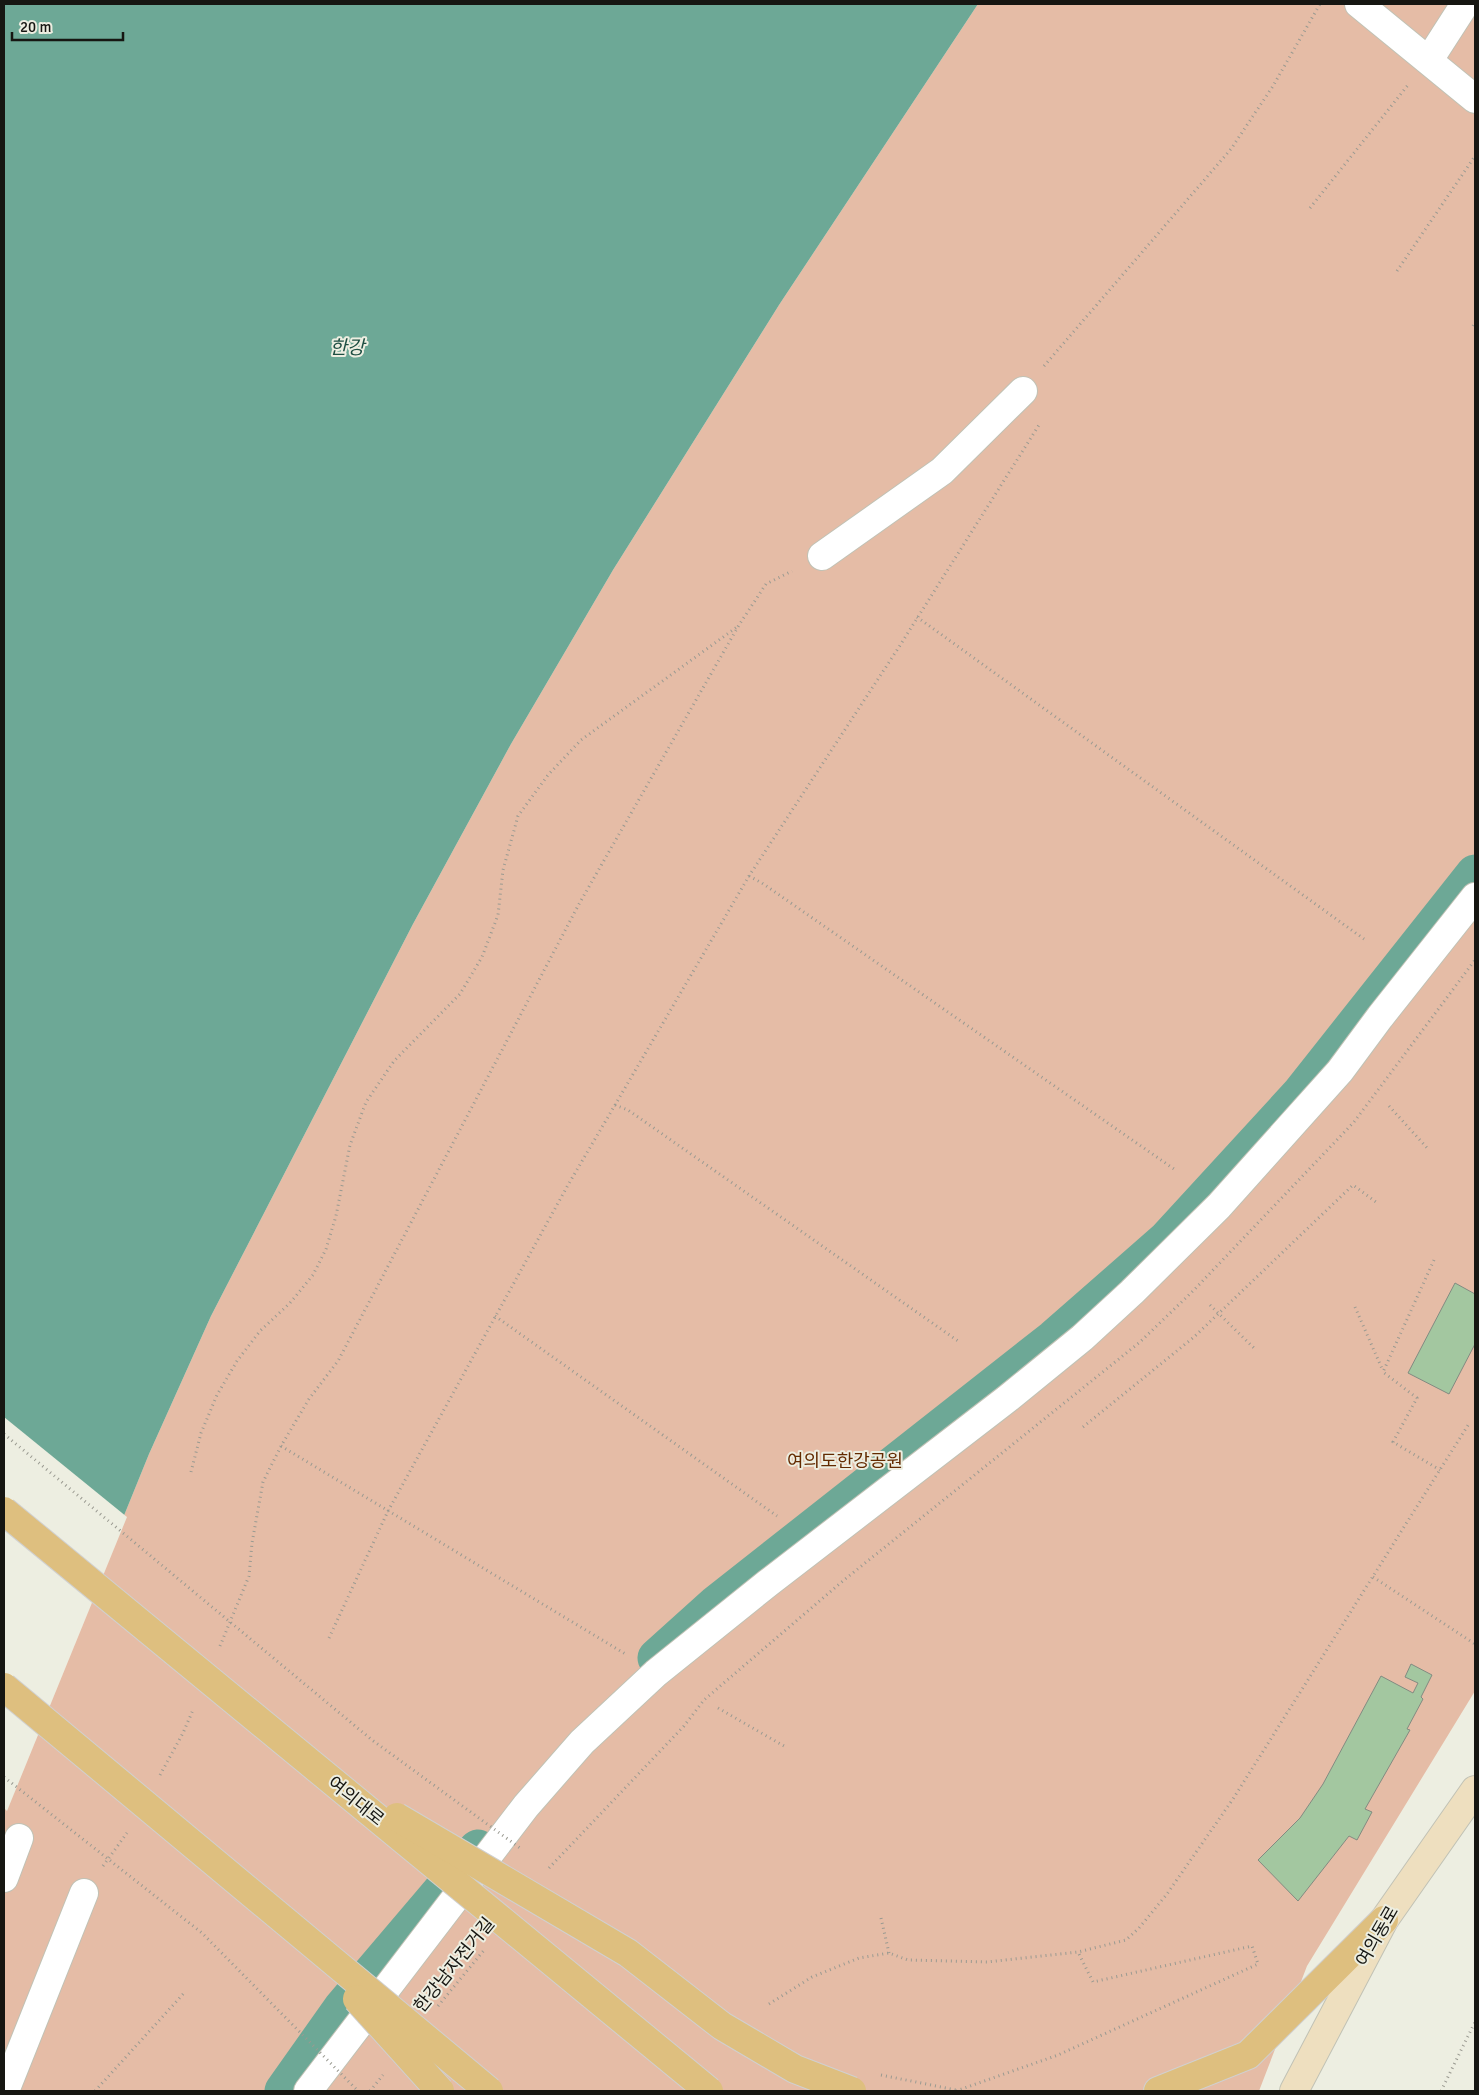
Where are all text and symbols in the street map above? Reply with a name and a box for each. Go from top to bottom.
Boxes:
scale bar [12,10,124,42]
text: 20 m [20,18,51,36]
water label: 한강 [330,336,367,360]
park label: 여의도한강공원 [787,1450,903,1472]
street label: 여의대로 [323,1772,389,1830]
street label: 여의동로 [1351,1902,1403,1970]
street label: 한강남자전거길 [409,1913,499,2017]

